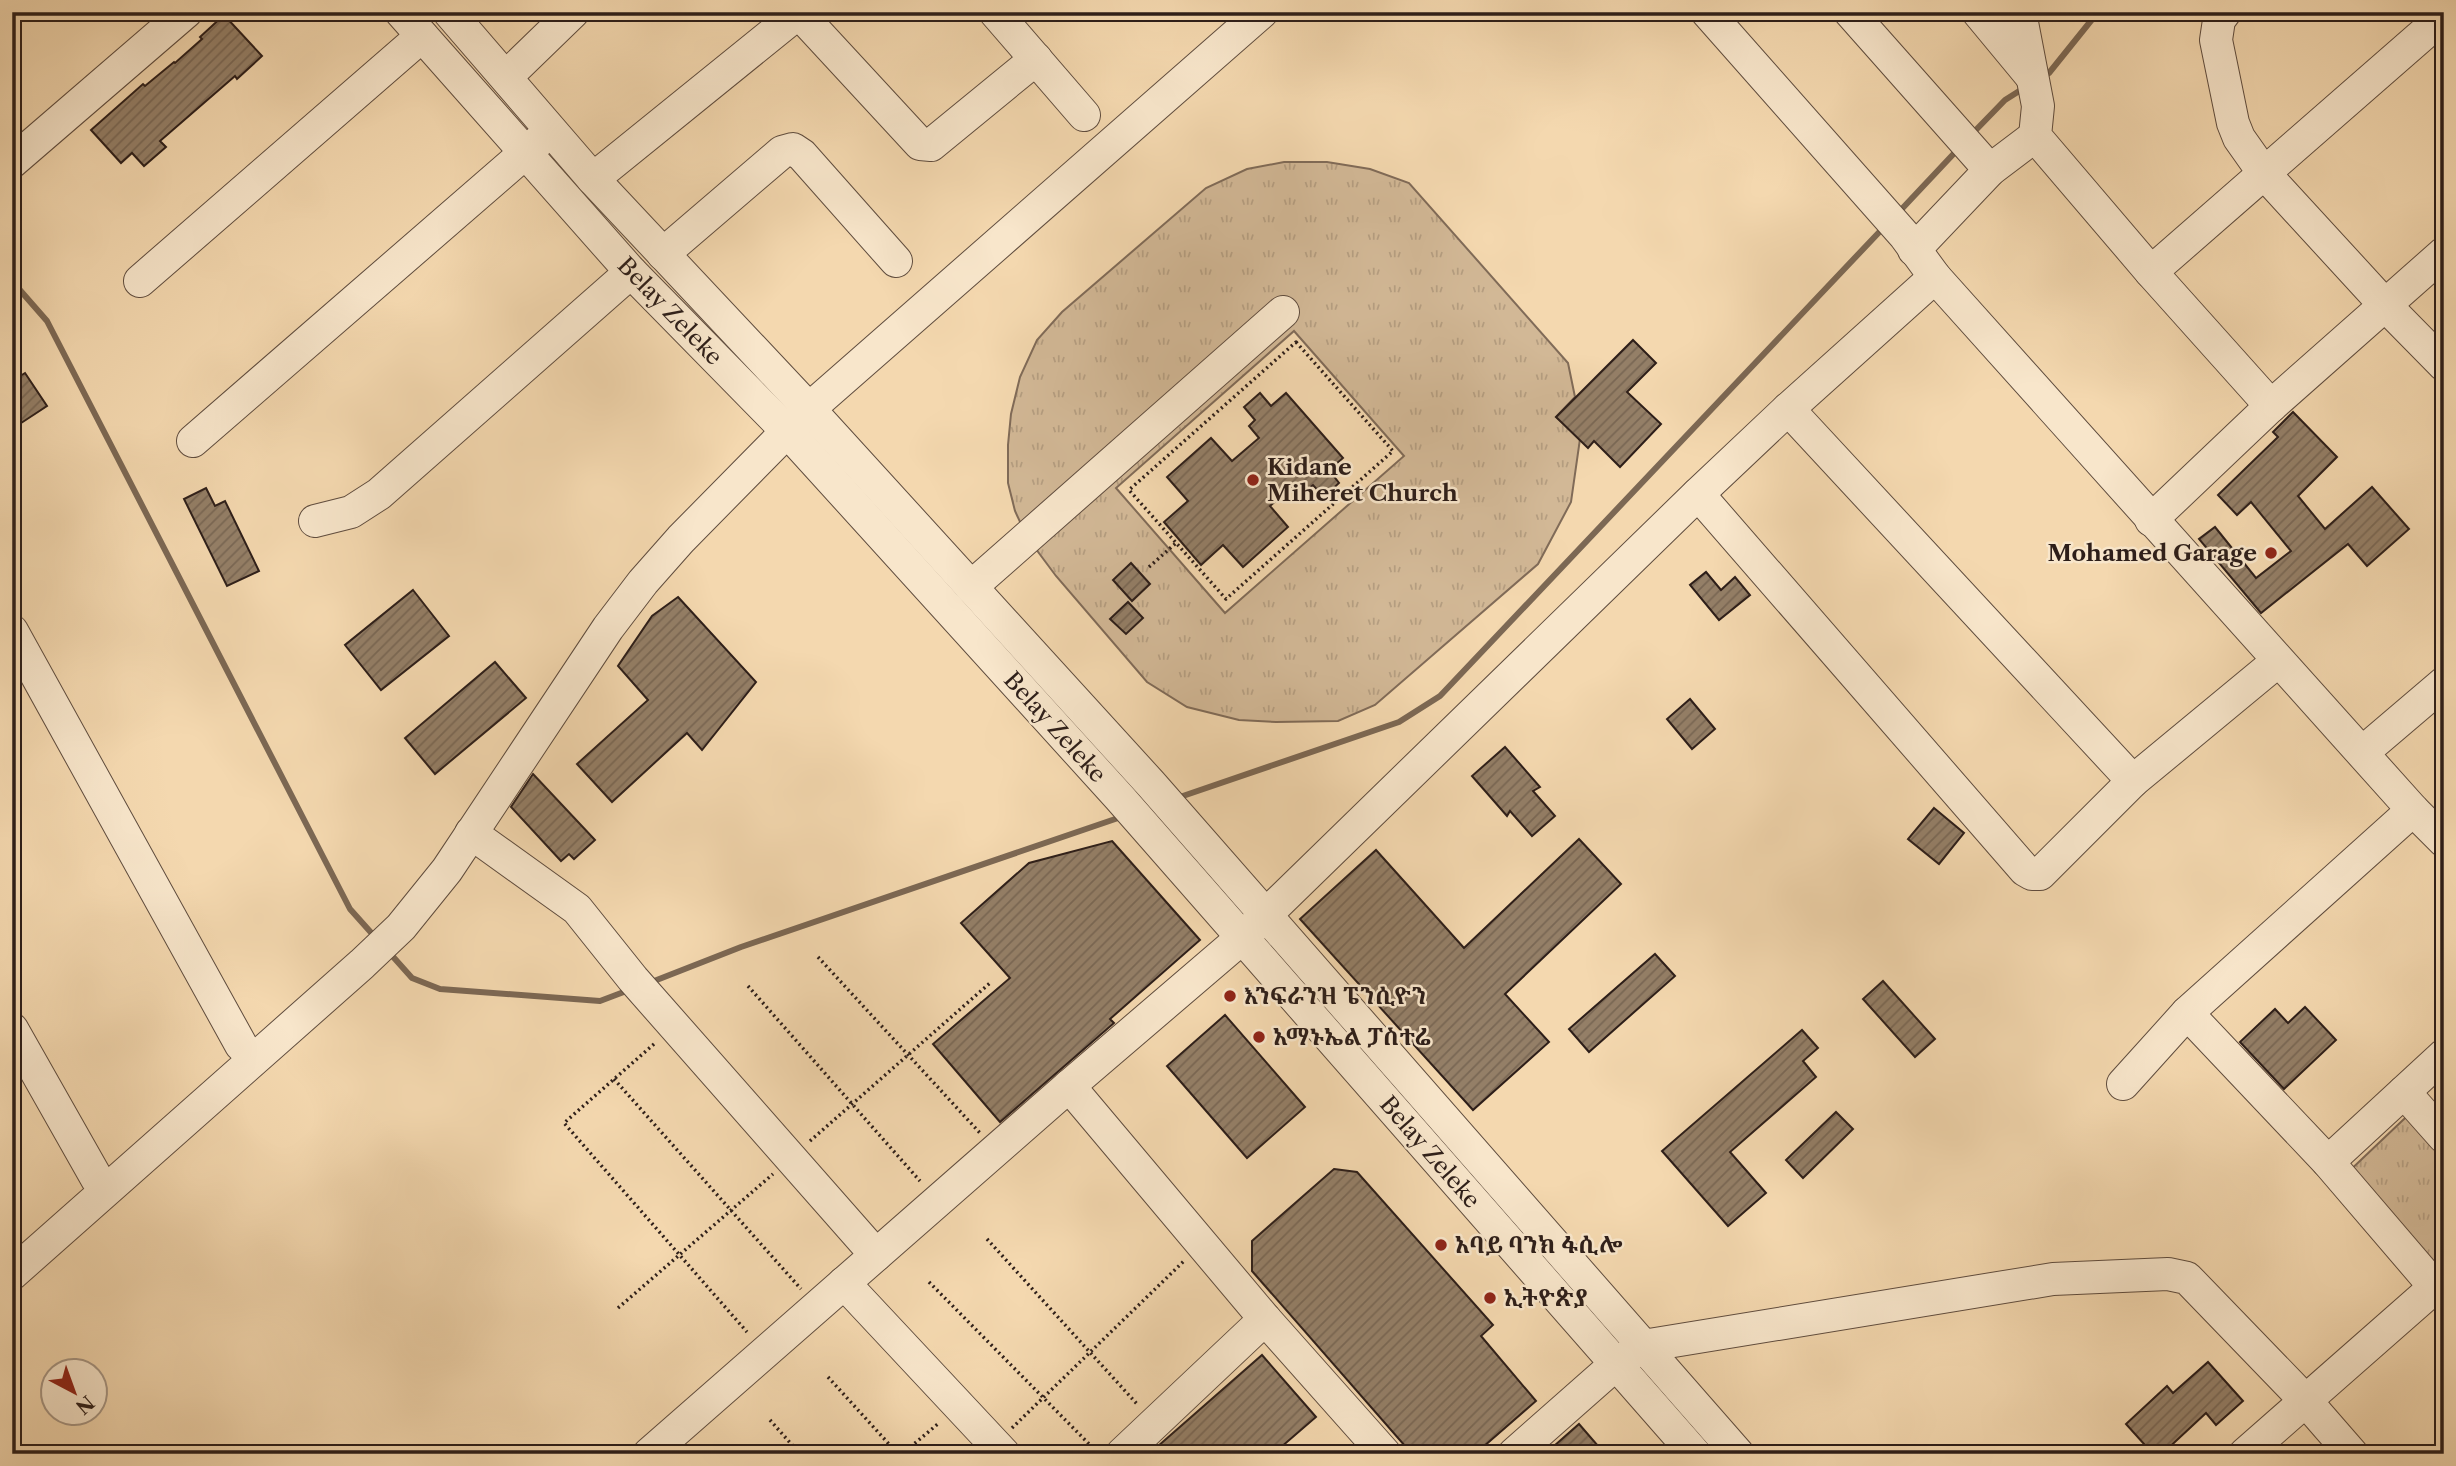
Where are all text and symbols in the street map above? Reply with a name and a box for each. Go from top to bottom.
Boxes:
street label: Belay Zeleke [612,251,728,371]
place label: Kidane Miheret Church [1267,453,1458,507]
marker: Kidane Miheret Church [1245,472,1261,488]
place label: Mohamed Garage [2048,539,2257,567]
marker: Mohamed Garage [2263,545,2279,561]
street label: Belay Zeleke [998,666,1112,788]
place label: እንፍራንዝ ፔንሲዮን [1244,982,1426,1010]
marker: እንፍራንዝ ፔንሲዮን [1222,988,1238,1004]
place label: አማኑኤል ፓስተሬ [1273,1023,1431,1051]
marker: አማኑኤል ፓስተሬ [1251,1029,1267,1045]
street label: Belay Zeleke [1374,1090,1486,1214]
place label: አባይ ባንክ ፋሲሎ [1455,1231,1623,1259]
marker: አባይ ባንክ ፋሲሎ [1433,1237,1449,1253]
place label: ኢትዮጵያ [1504,1284,1588,1312]
marker: ኢትዮጵያ [1482,1290,1498,1306]
north arrow [38,1358,108,1428]
text: N [71,1390,99,1419]

